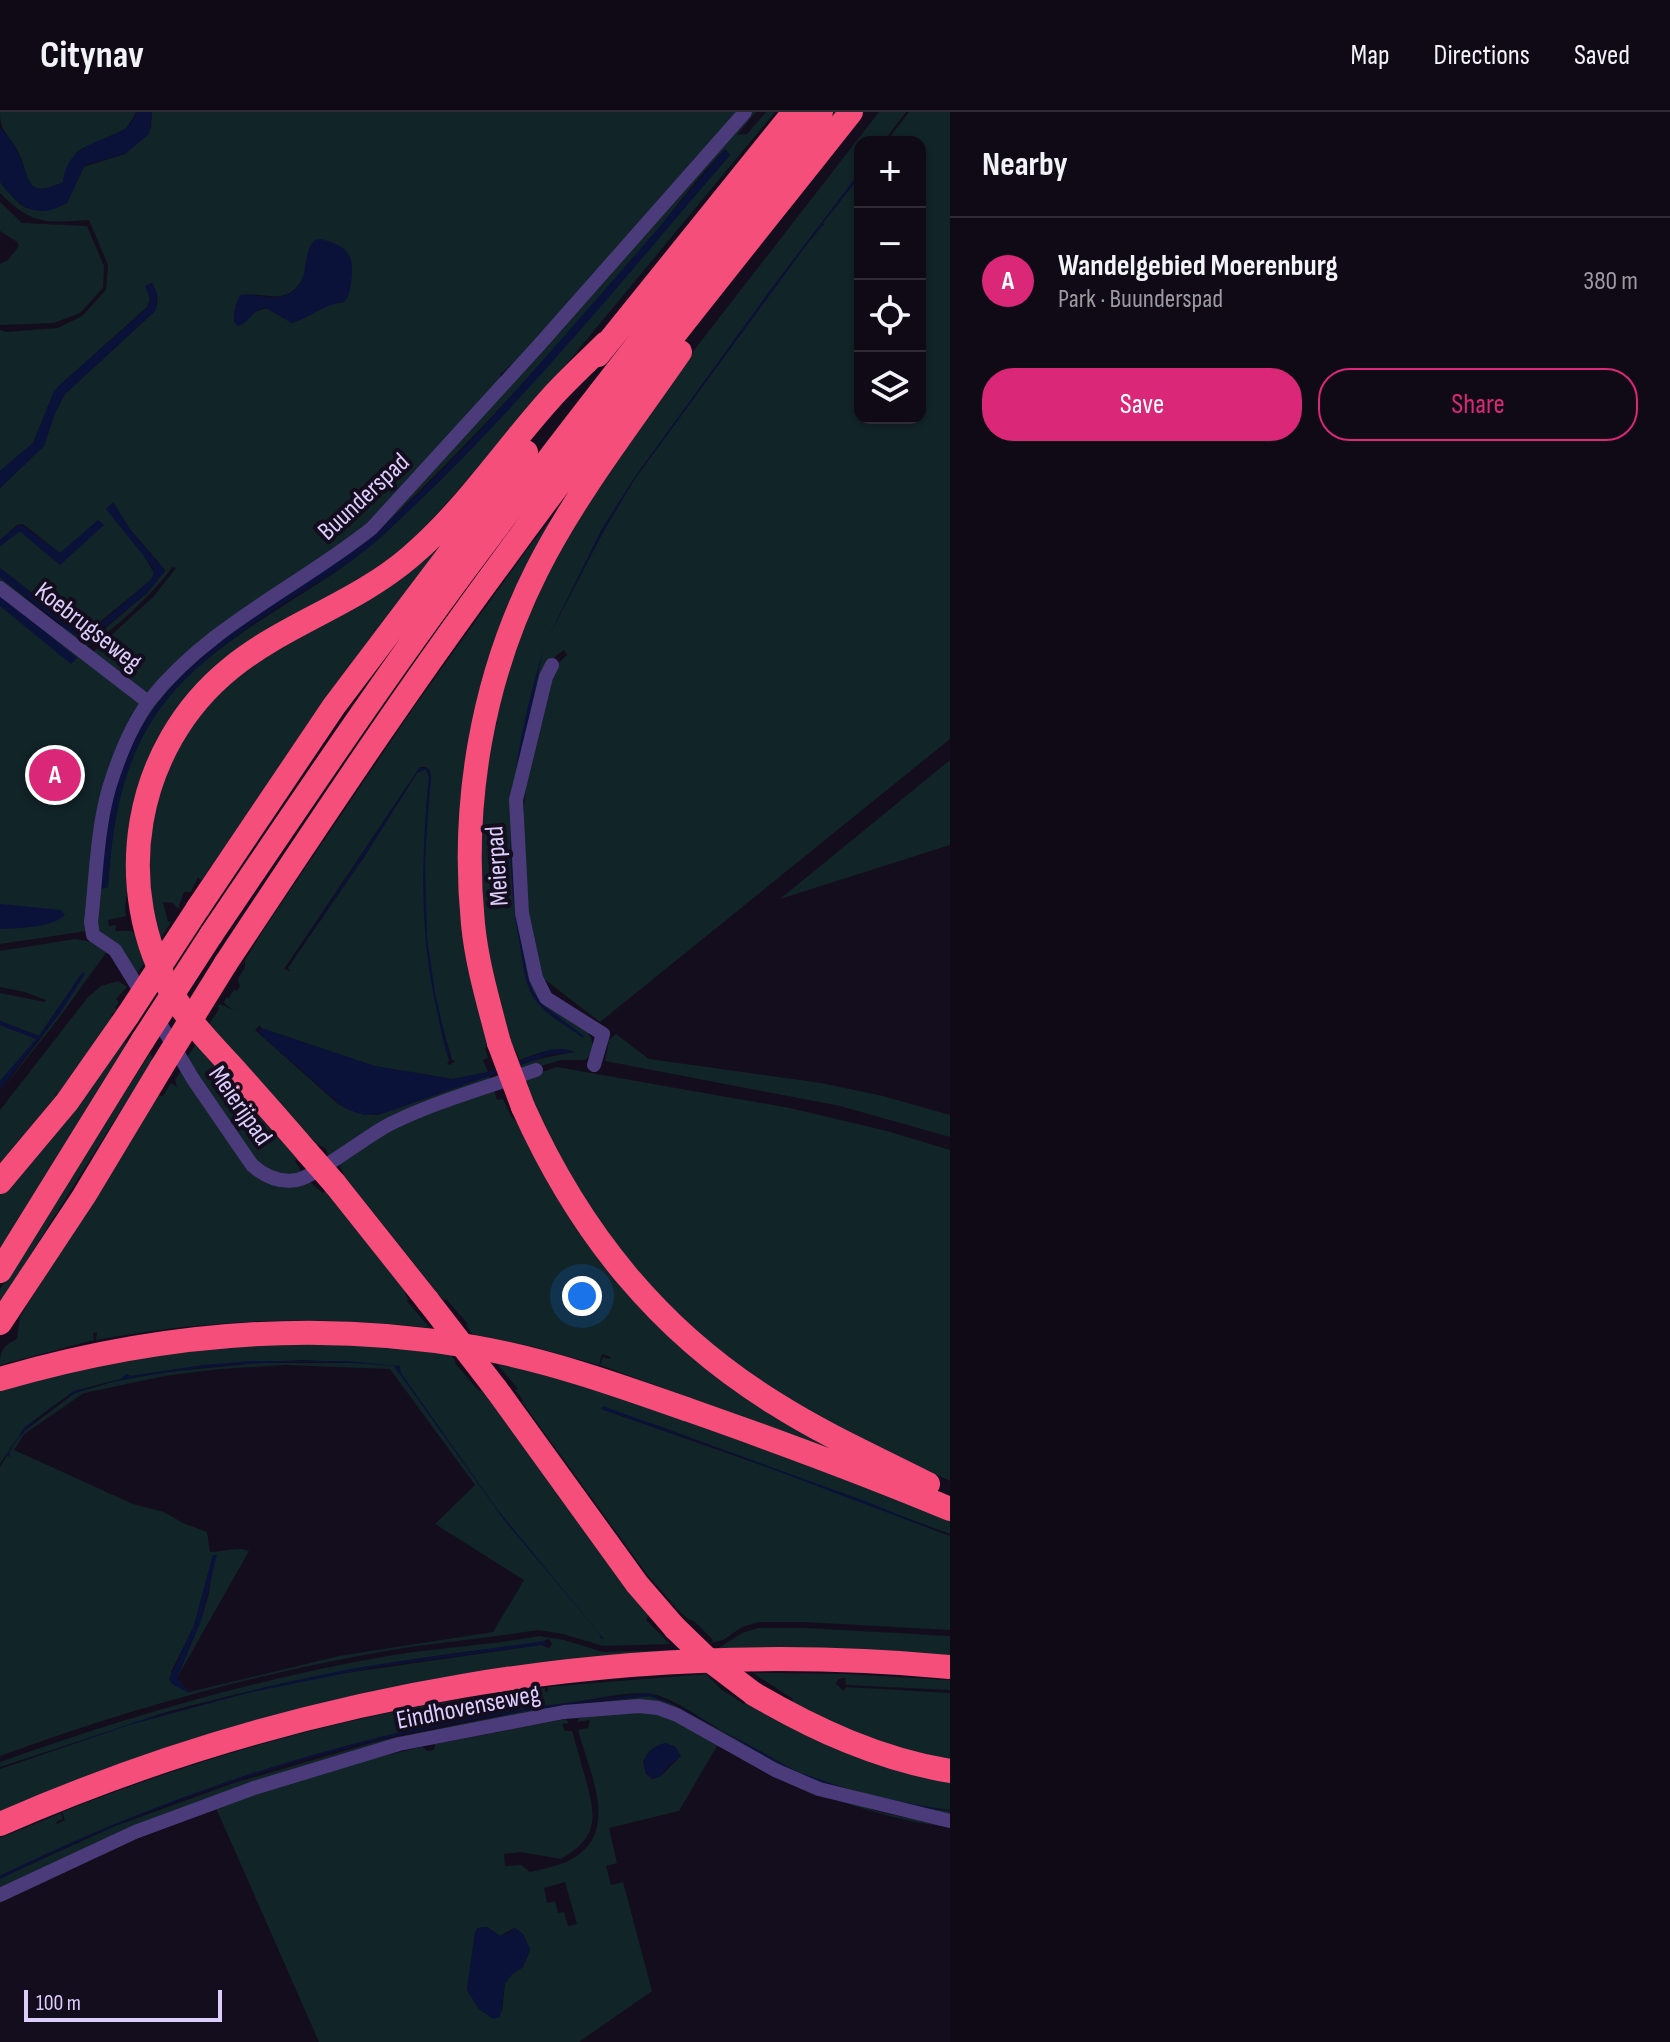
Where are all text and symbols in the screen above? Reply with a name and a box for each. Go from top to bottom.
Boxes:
text: Citynav [40,33,144,78]
text: Map [1351,39,1390,72]
text: Directions [1434,39,1530,72]
text: Saved [1574,39,1630,72]
map controls [854,136,926,424]
button: + [854,136,926,208]
text: Nearby [982,144,1068,185]
button: − [854,208,926,280]
text: Wandelgebied Moerenburg [1058,248,1338,284]
text: A [1002,266,1014,297]
text: 380 m [1583,266,1638,297]
button: locate [854,280,926,352]
text: Park · Buunderspad [1058,284,1223,315]
button: layers [854,352,926,424]
button: Save [982,368,1302,441]
button: Share [1318,368,1638,441]
street label: Buunderspad [312,447,416,547]
street label: Koebrugseweg [28,576,148,679]
pin: A [29,745,81,805]
street label: Meierpad [479,825,516,907]
street label: Meierijpad [201,1060,278,1152]
your location [562,1276,602,1316]
street label: Eindhovenseweg [394,1678,543,1737]
scale bar [24,1986,222,2022]
text: 100 m [36,1990,81,2017]

